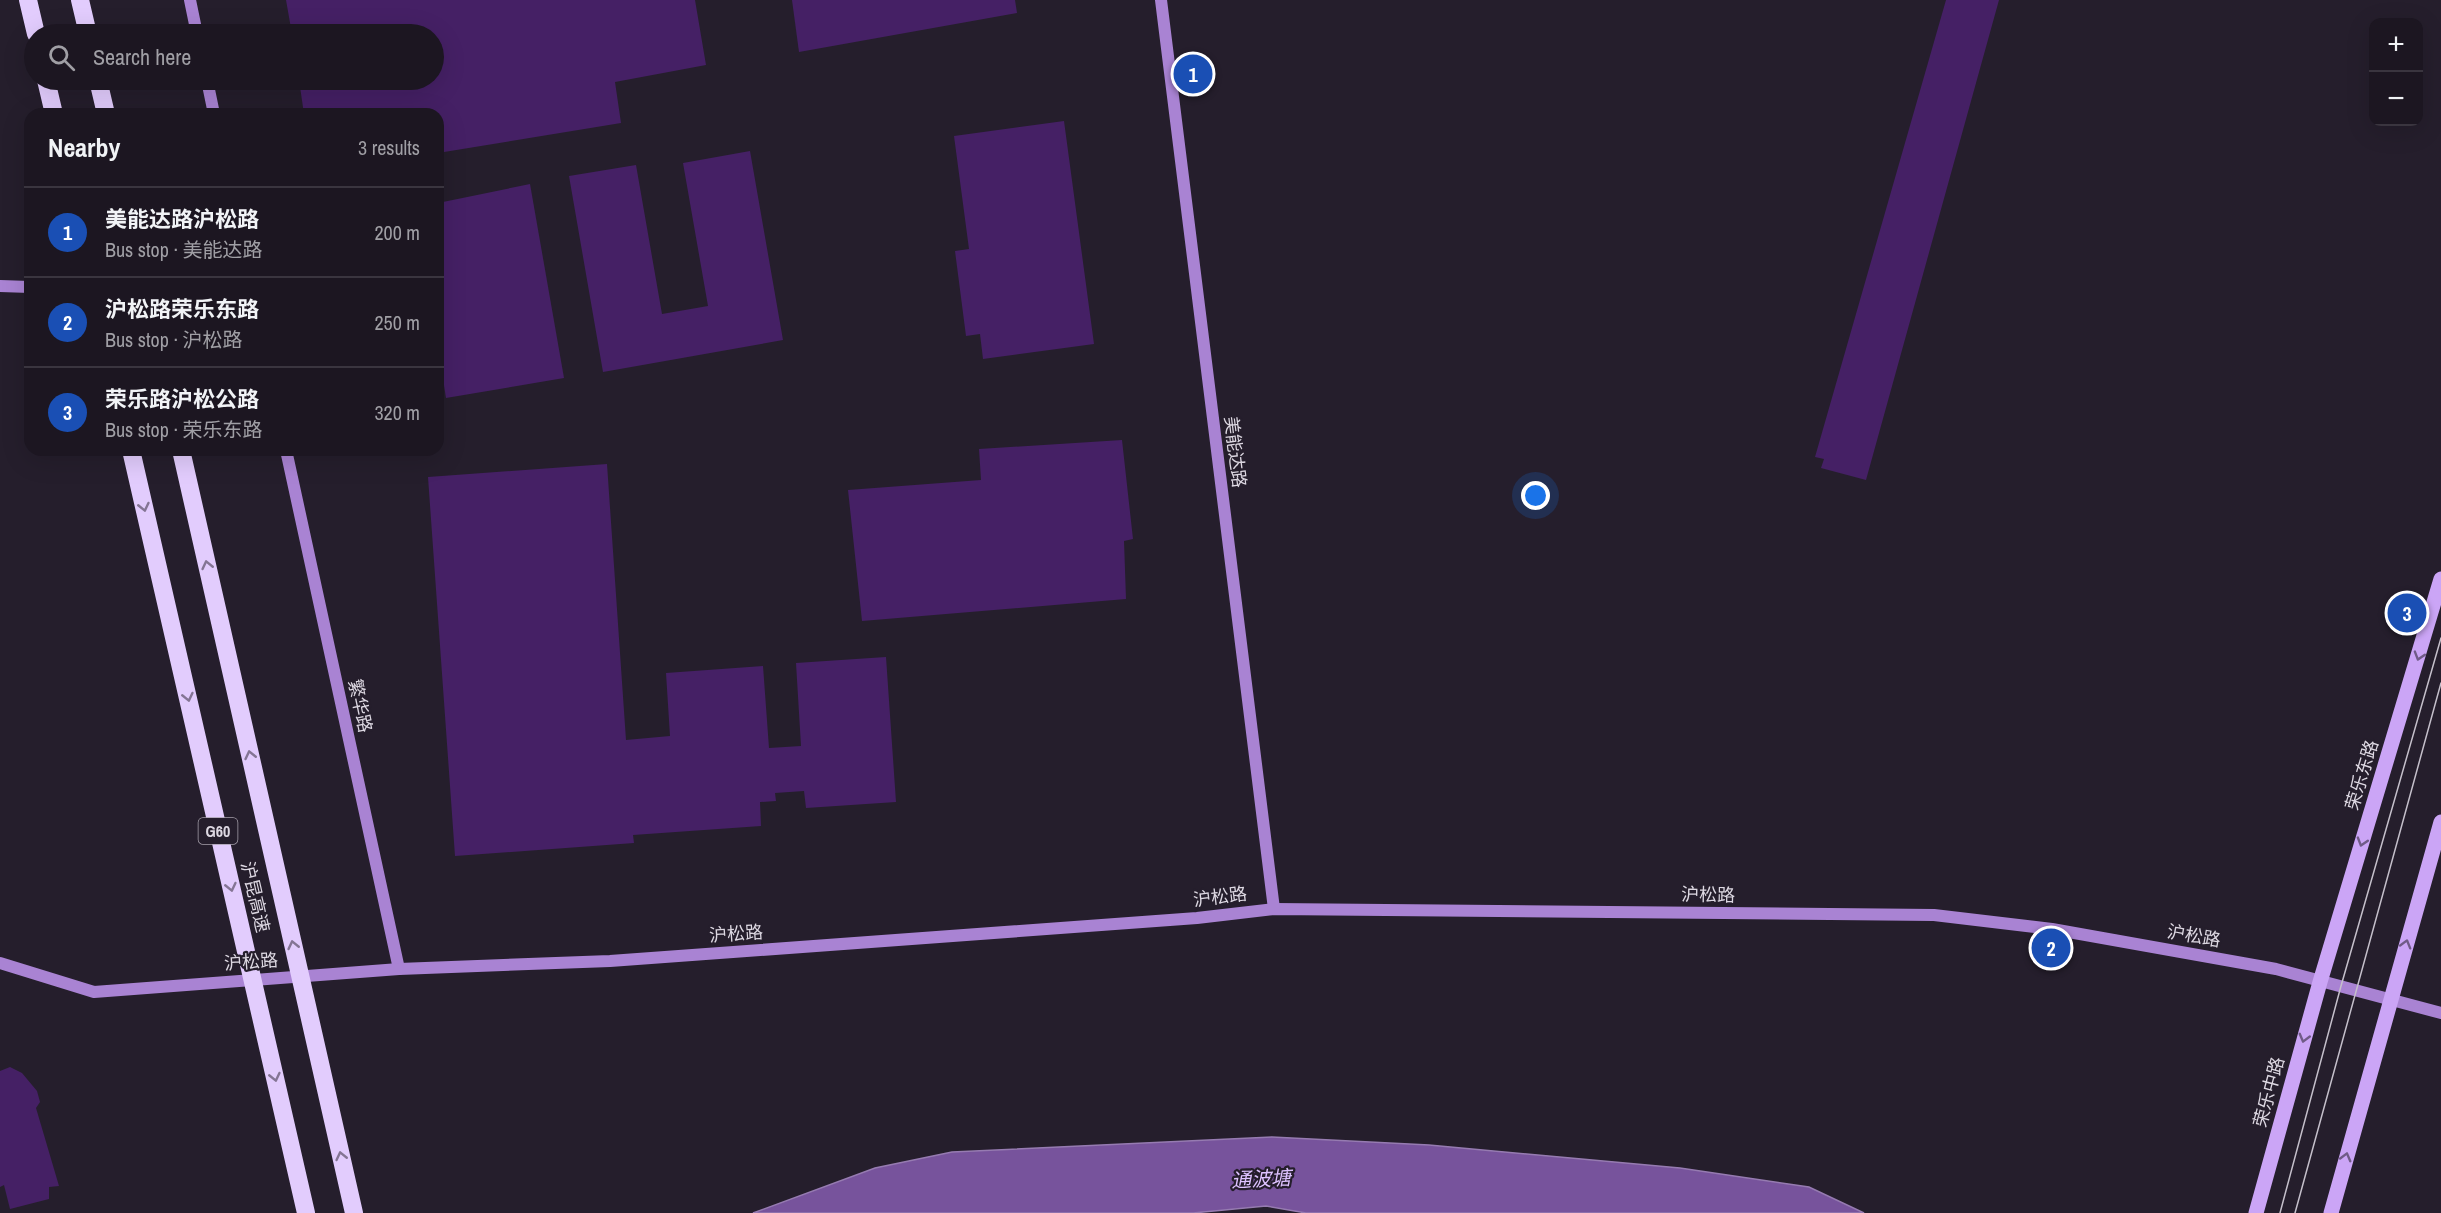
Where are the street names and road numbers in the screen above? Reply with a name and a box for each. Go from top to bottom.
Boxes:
street label: 美能达路 [1219,415,1252,489]
street label: 繁华路 [343,677,378,735]
street label: 荣乐东路 [2339,737,2384,813]
road number: G60 [198,818,238,844]
street label: 沪昆高速 [235,859,276,935]
street label: 沪松路 [1192,881,1248,912]
street label: 沪松路 [1681,882,1735,907]
street label: 沪松路 [708,919,764,948]
street label: 沪松路 [2165,919,2223,953]
street label: 沪松路 [223,947,279,976]
street label: 荣乐中路 [2247,1054,2290,1130]

